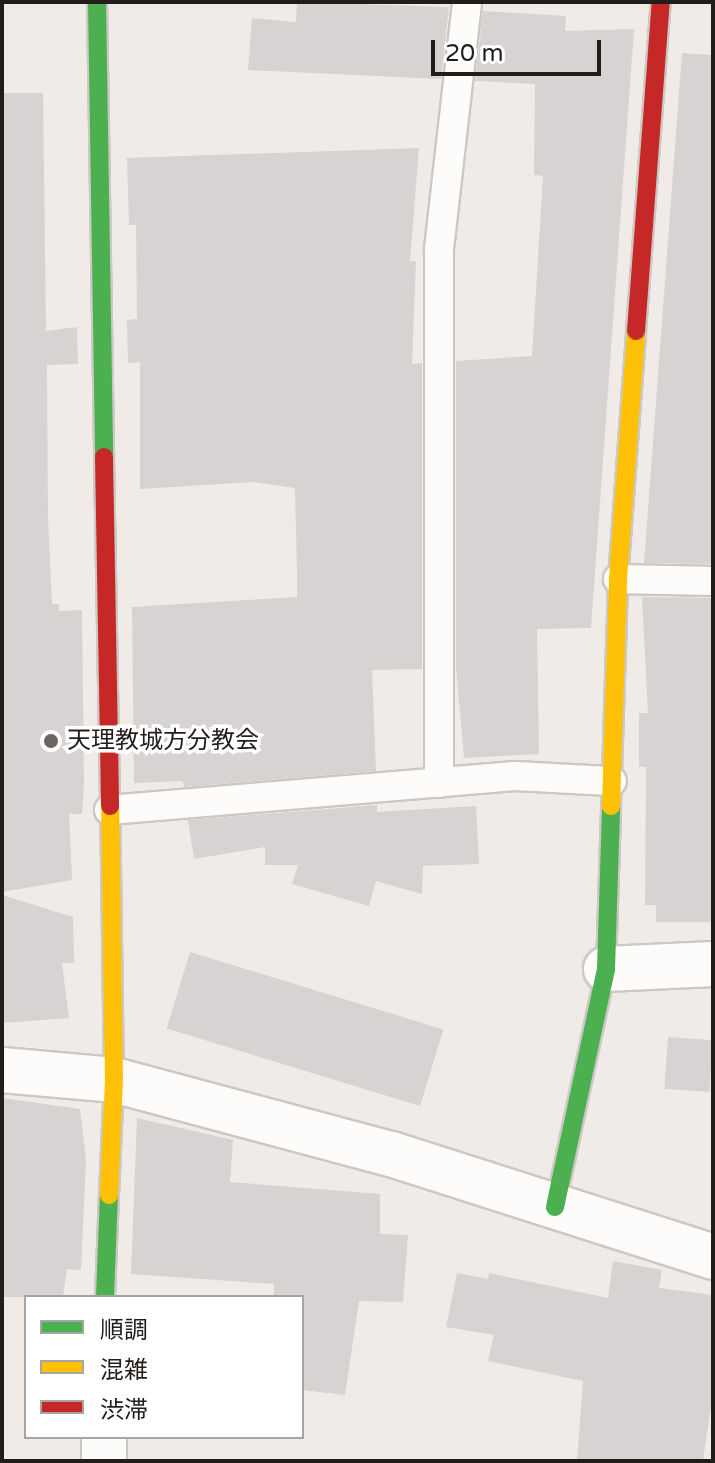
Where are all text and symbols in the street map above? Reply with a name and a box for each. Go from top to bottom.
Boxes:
scale bar [435,24,605,74]
text: 20 m [445,39,503,68]
place label: 天理教城方分教会 [67,727,259,755]
marker: 天理教城方分教会 [42,732,60,750]
legend [24,1295,304,1439]
text: 順調 [100,1316,148,1345]
text: 混雑 [100,1356,148,1385]
text: 渋滞 [100,1396,148,1425]

